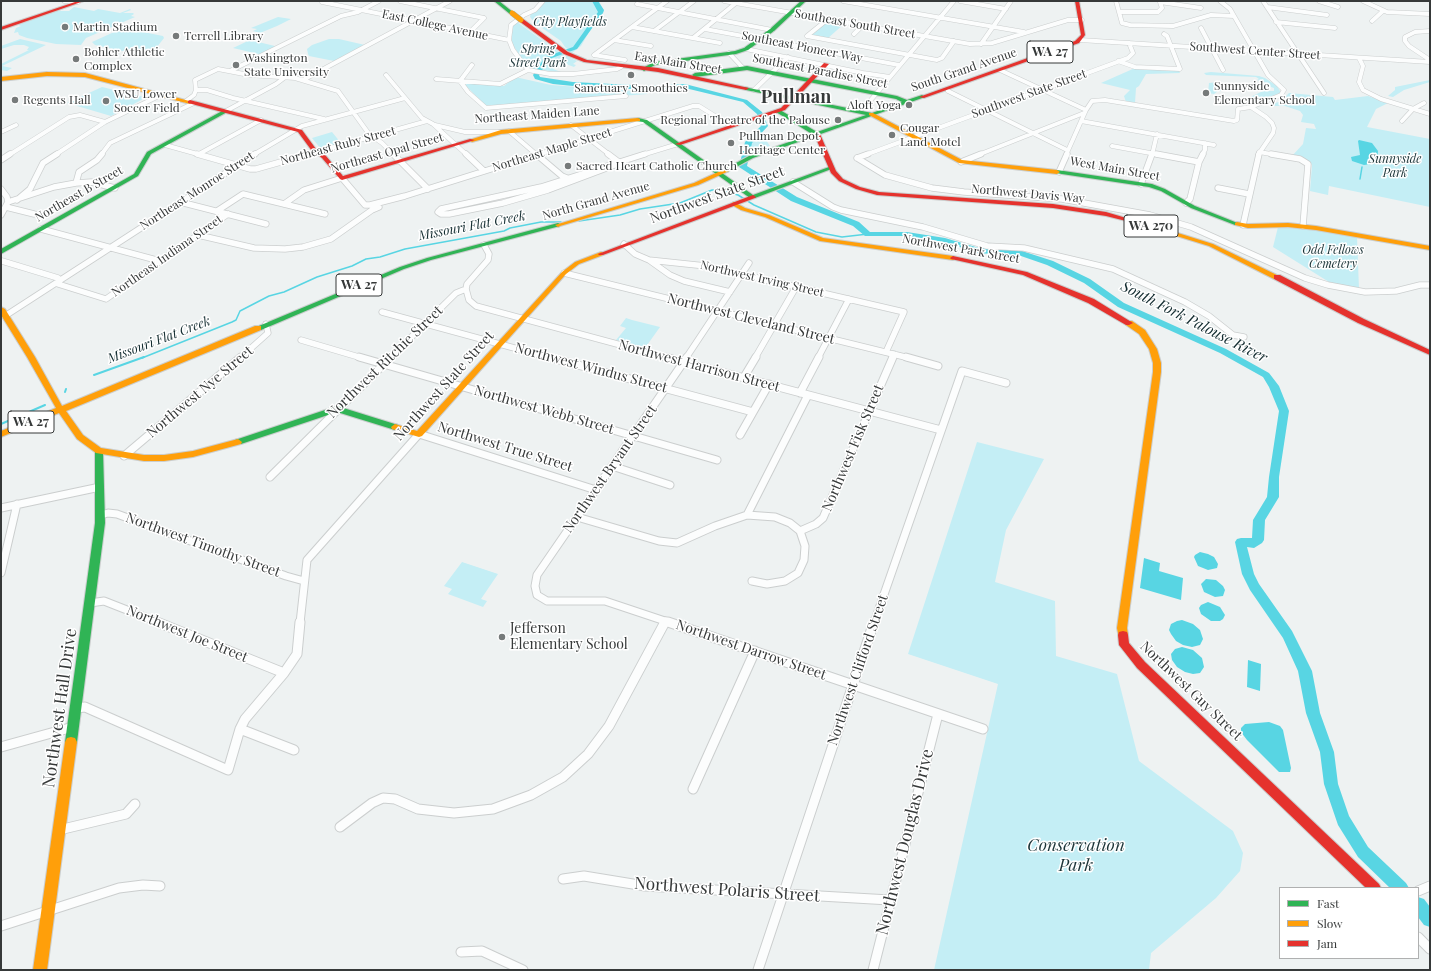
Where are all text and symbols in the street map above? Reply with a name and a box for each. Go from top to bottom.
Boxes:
street label: Southeast South Street [793,6,917,42]
street label: East College Avenue [381,7,489,43]
park label: City Playfields [533,15,607,29]
place label: Martin Stadium [73,20,157,34]
marker: Martin Stadium [60,22,70,32]
street label: Southeast Pioneer Way [740,28,864,66]
place label: Terrell Library [184,29,263,43]
marker: Terrell Library [171,31,181,41]
street label: Southwest Center Street [1189,39,1321,63]
road number: WA 27 [1027,41,1073,63]
park label: Spring Street Park [509,42,567,70]
place label: Bohler Athletic Complex [84,45,165,73]
street label: South Grand Avenue [909,45,1019,95]
street label: East Main Street [633,49,723,77]
place label: Washington State University [244,51,329,79]
street label: Southeast Paradise Street [751,51,889,91]
marker: Bohler Athletic Complex [71,54,81,64]
marker: Washington State University [231,60,241,70]
street label: Southwest State Street [970,66,1088,122]
marker: Sanctuary Smoothies [626,70,636,80]
place label: Sunnyside Elementary School [1214,79,1315,107]
place label: Sanctuary Smoothies [574,81,688,95]
district label: Pullman [761,86,831,108]
place label: WSU Lower Soccer Field [114,87,180,115]
marker: Sunnyside Elementary School [1201,88,1211,98]
place label: Regents Hall [23,93,91,107]
marker: Regents Hall [10,95,20,105]
marker: WSU Lower Soccer Field [101,96,111,106]
place label: Aloft Yoga [847,98,901,112]
marker: Aloft Yoga [904,100,914,110]
street label: Northeast Maiden Lane [474,103,600,127]
place label: Regional Theatre of the Palouse [660,113,830,127]
marker: Regional Theatre of the Palouse [833,115,843,125]
place label: Cougar Land Motel [900,121,961,149]
street label: Northeast Ruby Street [279,124,397,168]
street label: Northeast Maple Street [491,125,613,175]
place label: Pullman Depot Heritage Center [739,129,825,157]
street label: Northeast Opal Street [329,130,445,176]
marker: Cougar Land Motel [887,130,897,140]
marker: Pullman Depot Heritage Center [726,138,736,148]
street label: Northeast Monroe Street [137,149,257,233]
park label: Sunnyside Park [1369,152,1421,180]
street label: West Main Street [1069,154,1161,184]
place label: Sacred Heart Catholic Church [576,159,737,173]
marker: Sacred Heart Catholic Church [563,161,573,171]
street label: Northeast B Street [33,163,125,225]
street label: Northwest State Street [648,163,786,227]
street label: North Grand Avenue [541,179,651,223]
street label: Northwest Davis Way [971,182,1085,206]
water label: Missouri Flat Creek [417,208,527,244]
street label: Northeast Indiana Street [109,212,225,300]
road number: WA 270 [1124,215,1178,237]
street label: Northwest Park Street [901,232,1021,266]
park label: Odd Fellows Cemetery [1302,243,1364,271]
street label: Northwest Irving Street [699,258,825,300]
road number: WA 27 [336,274,382,296]
water label: South Fork Palouse River [1118,277,1270,367]
street label: Northwest Cleveland Street [666,290,836,348]
street label: Northwest Ritchie Street [324,302,446,422]
water label: Missouri Flat Creek [105,313,213,367]
street label: Northwest State Street [390,328,498,444]
street label: Northwest Harrison Street [616,336,782,396]
street label: Northwest Windus Street [513,340,669,396]
street label: Northwest Nye Street [143,343,257,441]
street label: Northwest Webb Street [472,382,616,438]
street label: Northwest Fisk Street [819,382,887,514]
street label: Northwest Bryant Street [559,402,661,536]
road number: WA 27 [8,411,54,433]
street label: Northwest True Street [435,418,575,476]
street label: Northwest Timothy Street [123,509,283,581]
street label: Northwest Clifford Street [824,592,892,748]
street label: Northwest Joe Street [124,602,250,666]
street label: Northwest Darrow Street [674,616,828,684]
place label: Jefferson Elementary School [510,621,628,654]
street label: Northwest Hall Drive [39,627,81,789]
marker: Jefferson Elementary School [497,632,507,642]
street label: Northwest Guy Street [1137,638,1245,744]
street label: Northwest Douglas Drive [872,747,938,937]
park label: Conservation Park [1027,836,1125,876]
street label: Northwest Polaris Street [633,873,821,907]
legend [1279,887,1419,959]
text: Fast [1317,895,1339,911]
text: Slow [1317,915,1343,931]
text: Jam [1317,935,1337,951]

